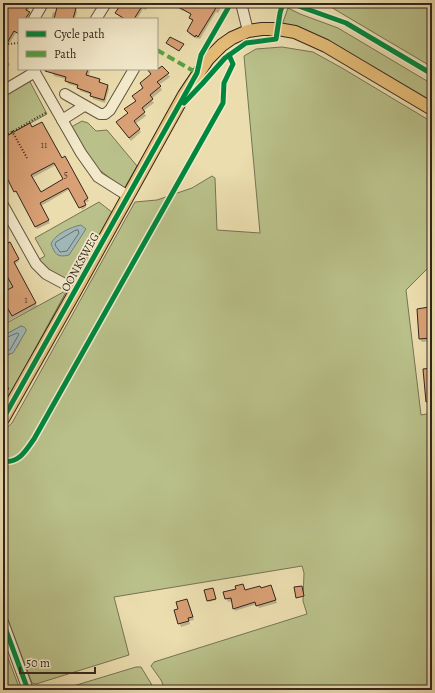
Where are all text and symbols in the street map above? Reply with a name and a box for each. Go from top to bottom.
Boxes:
legend [18,18,158,70]
text: Cycle path [54,26,105,42]
text: Path [54,46,77,62]
house number: 11 [41,138,48,151]
house number: 5 [64,168,68,181]
street label: OONKSWEG [57,230,103,294]
house number: 1 [24,293,28,306]
scale bar [20,649,95,675]
text: 50 m [26,655,50,671]

